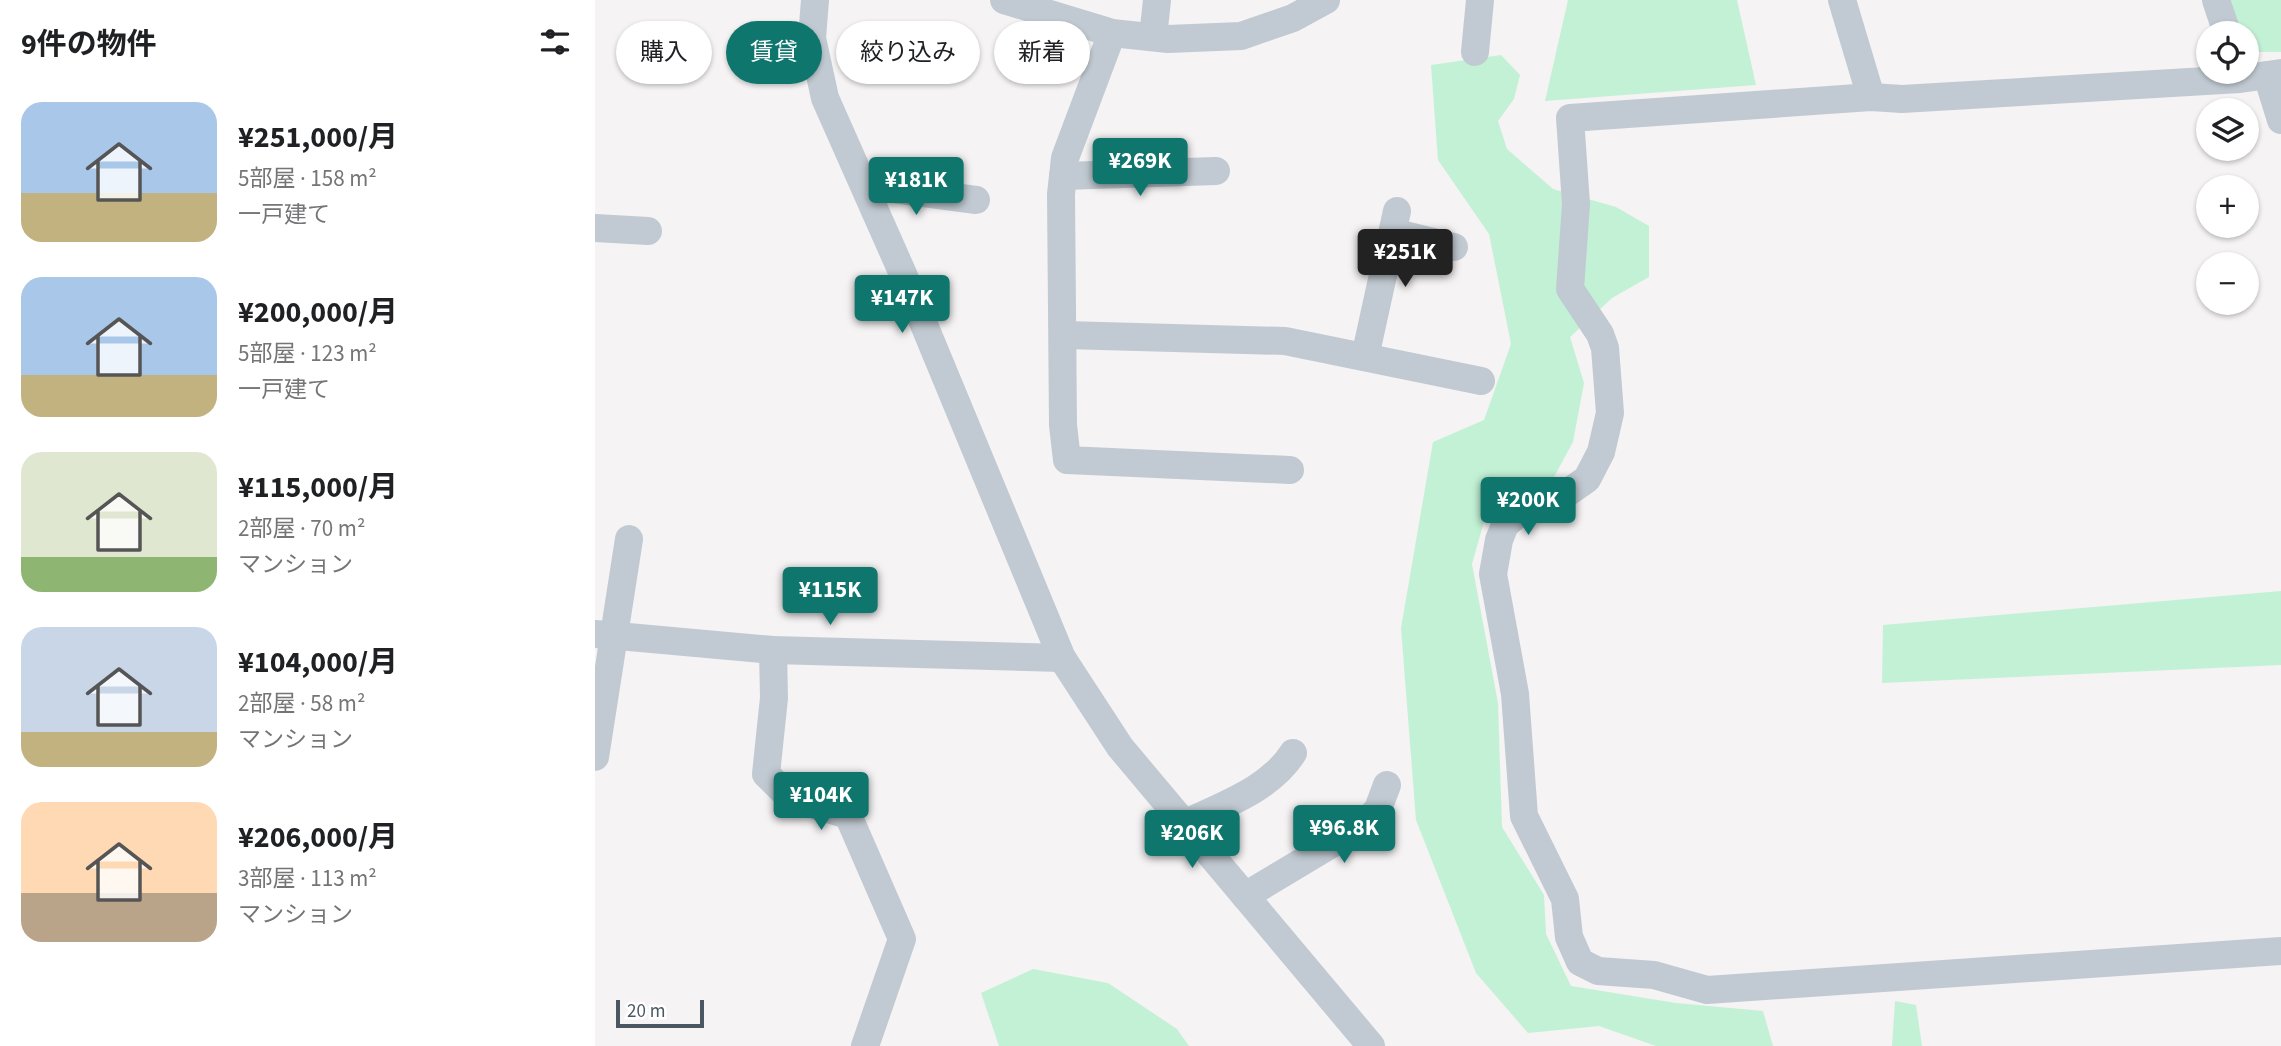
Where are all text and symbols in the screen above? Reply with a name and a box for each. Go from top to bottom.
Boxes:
chip: 購入 [616,21,712,84]
chip: 賃貸 [726,21,822,84]
chip: 絞り込み [836,21,980,84]
chip: 新着 [994,21,1090,84]
map controls [2196,21,2259,315]
button: locate [2196,21,2259,84]
text: 9件の物件 [21,23,157,66]
icon: filters [536,23,574,61]
button: layers [2196,98,2259,161]
text: ¥251,000/月 [238,116,398,159]
icon: home [77,130,161,214]
pin: ¥269K [1091,138,1189,198]
text: ¥269K [1109,144,1171,177]
pin: ¥181K [867,158,965,217]
text: 5部屋 · 158 m² [238,162,377,195]
text: ¥181K [885,163,947,196]
button: + [2196,175,2259,238]
text: 一戸建て [238,198,330,231]
pin: ¥251K [1356,230,1454,289]
text: ¥251K [1374,235,1436,268]
button: − [2196,252,2259,315]
pin: ¥147K [853,276,951,335]
text: ¥147K [871,281,933,314]
text: ¥200,000/月 [238,291,398,334]
icon: home [77,305,161,389]
text: 5部屋 · 123 m² [238,337,377,370]
text: 一戸建て [238,373,330,406]
text: ¥115,000/月 [238,466,398,509]
pin: ¥200K [1479,477,1577,537]
icon: home [77,480,161,564]
text: ¥200K [1497,483,1559,516]
text: 2部屋 · 70 m² [238,512,365,545]
text: マンション [238,548,353,581]
pin: ¥115K [781,568,879,627]
text: ¥115K [799,573,861,606]
text: ¥104,000/月 [238,641,398,684]
icon: home [77,655,161,739]
text: 2部屋 · 58 m² [238,687,365,720]
text: マンション [238,723,353,756]
pin: ¥104K [772,772,870,832]
text: ¥104K [790,778,852,811]
pin: ¥96.8K [1287,806,1401,865]
pin: ¥206K [1143,810,1241,870]
text: ¥96.8K [1309,811,1379,844]
text: ¥206,000/月 [238,816,398,859]
text: ¥206K [1161,816,1223,849]
icon: home [77,830,161,914]
text: 3部屋 · 113 m² [238,862,377,895]
text: マンション [238,898,353,931]
scale bar [616,997,703,1029]
text: 20 m [627,998,665,1025]

